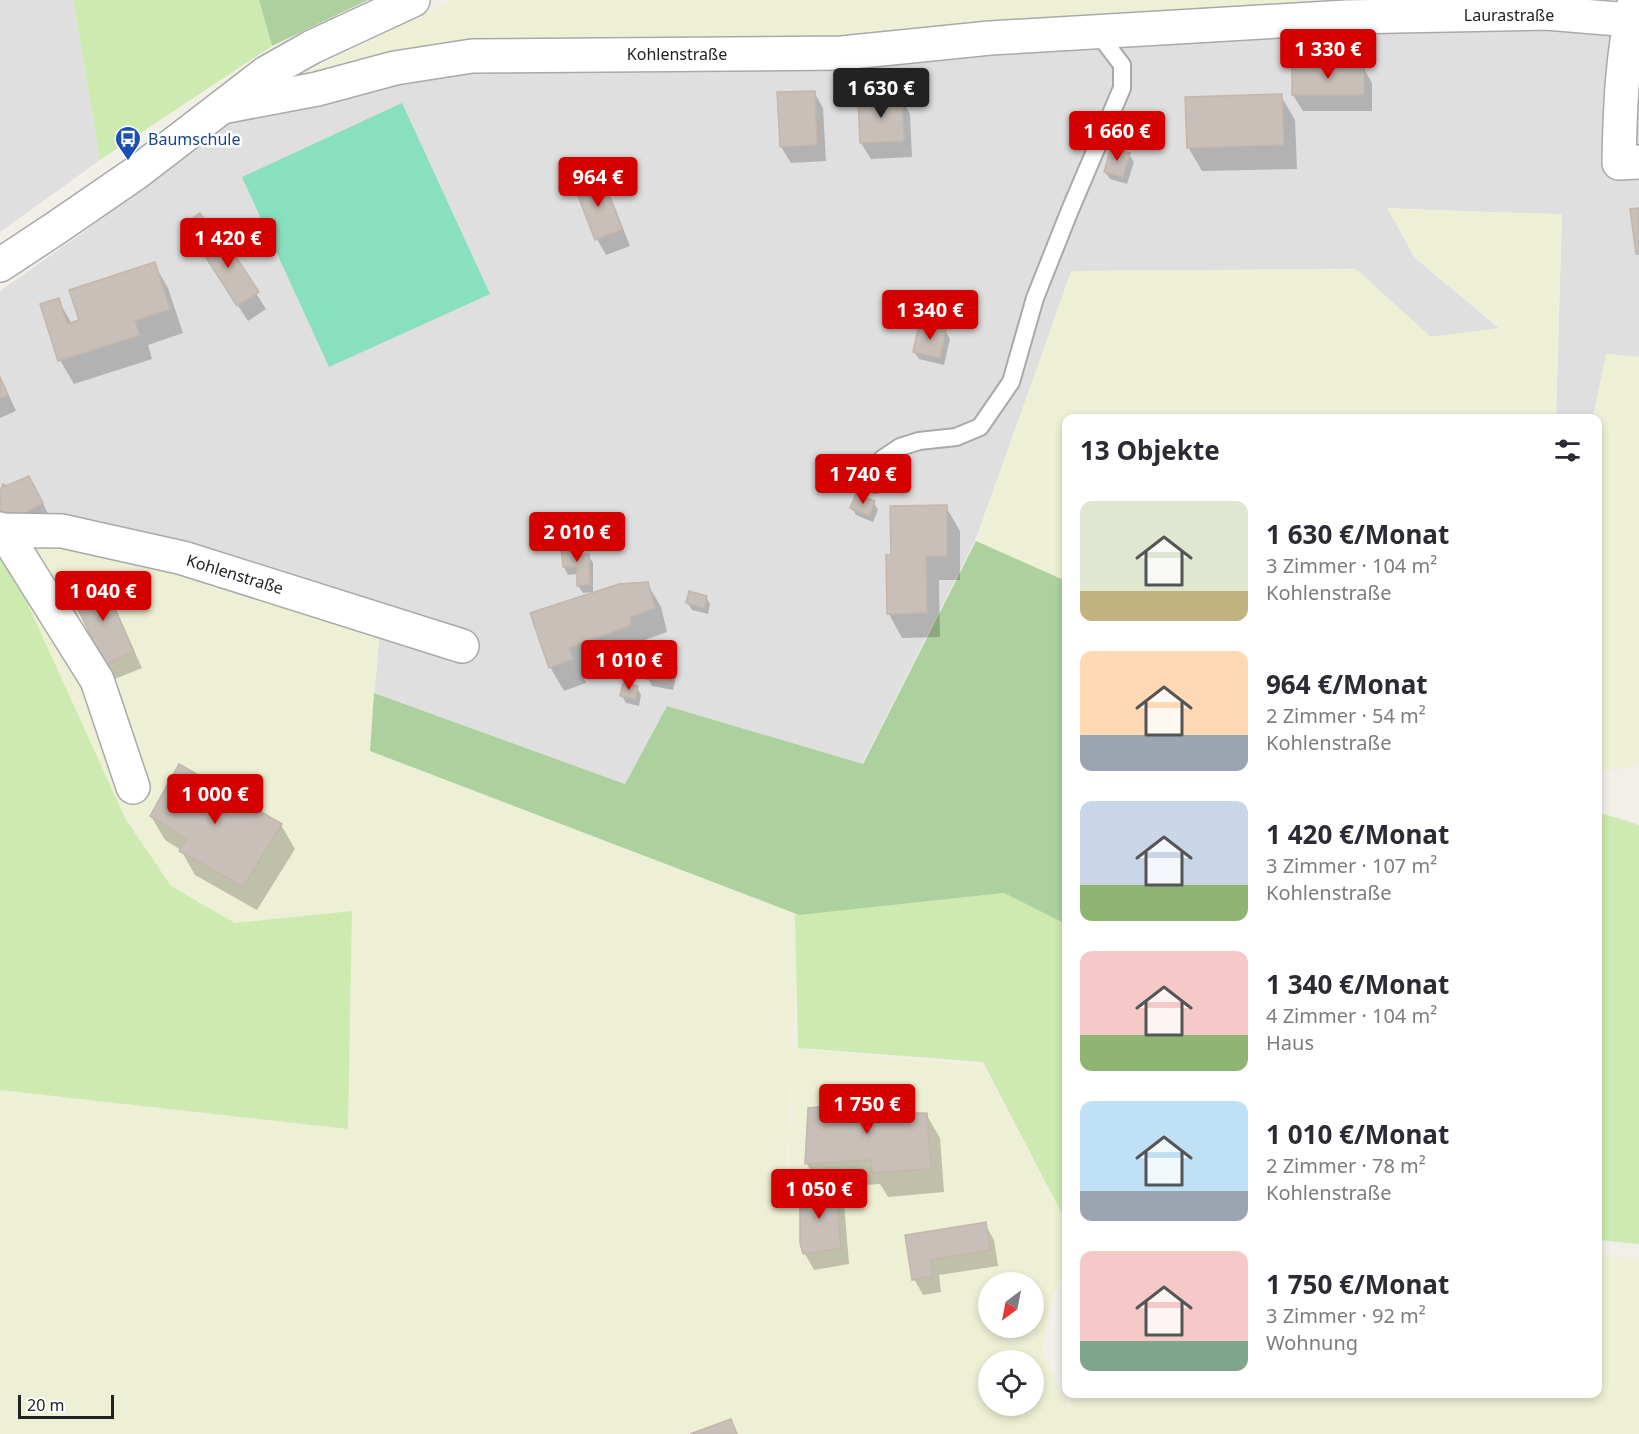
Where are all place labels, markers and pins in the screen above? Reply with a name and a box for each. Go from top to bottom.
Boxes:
pin: 1 330 € [1273,29,1383,80]
pin: 1 630 € [826,68,936,119]
pin: 1 660 € [1062,111,1172,162]
bus stop icon: Baumschule [113,124,143,162]
place label: Baumschule [148,128,241,150]
pin: 964 € [556,157,640,208]
pin: 1 420 € [173,218,283,269]
pin: 1 340 € [875,290,985,341]
pin: 1 740 € [808,454,918,505]
pin: 2 010 € [522,512,632,563]
pin: 1 040 € [48,571,158,622]
pin: 1 010 € [574,640,684,691]
pin: 1 000 € [160,774,270,825]
pin: 1 750 € [812,1084,922,1135]
pin: 1 050 € [764,1169,874,1220]

